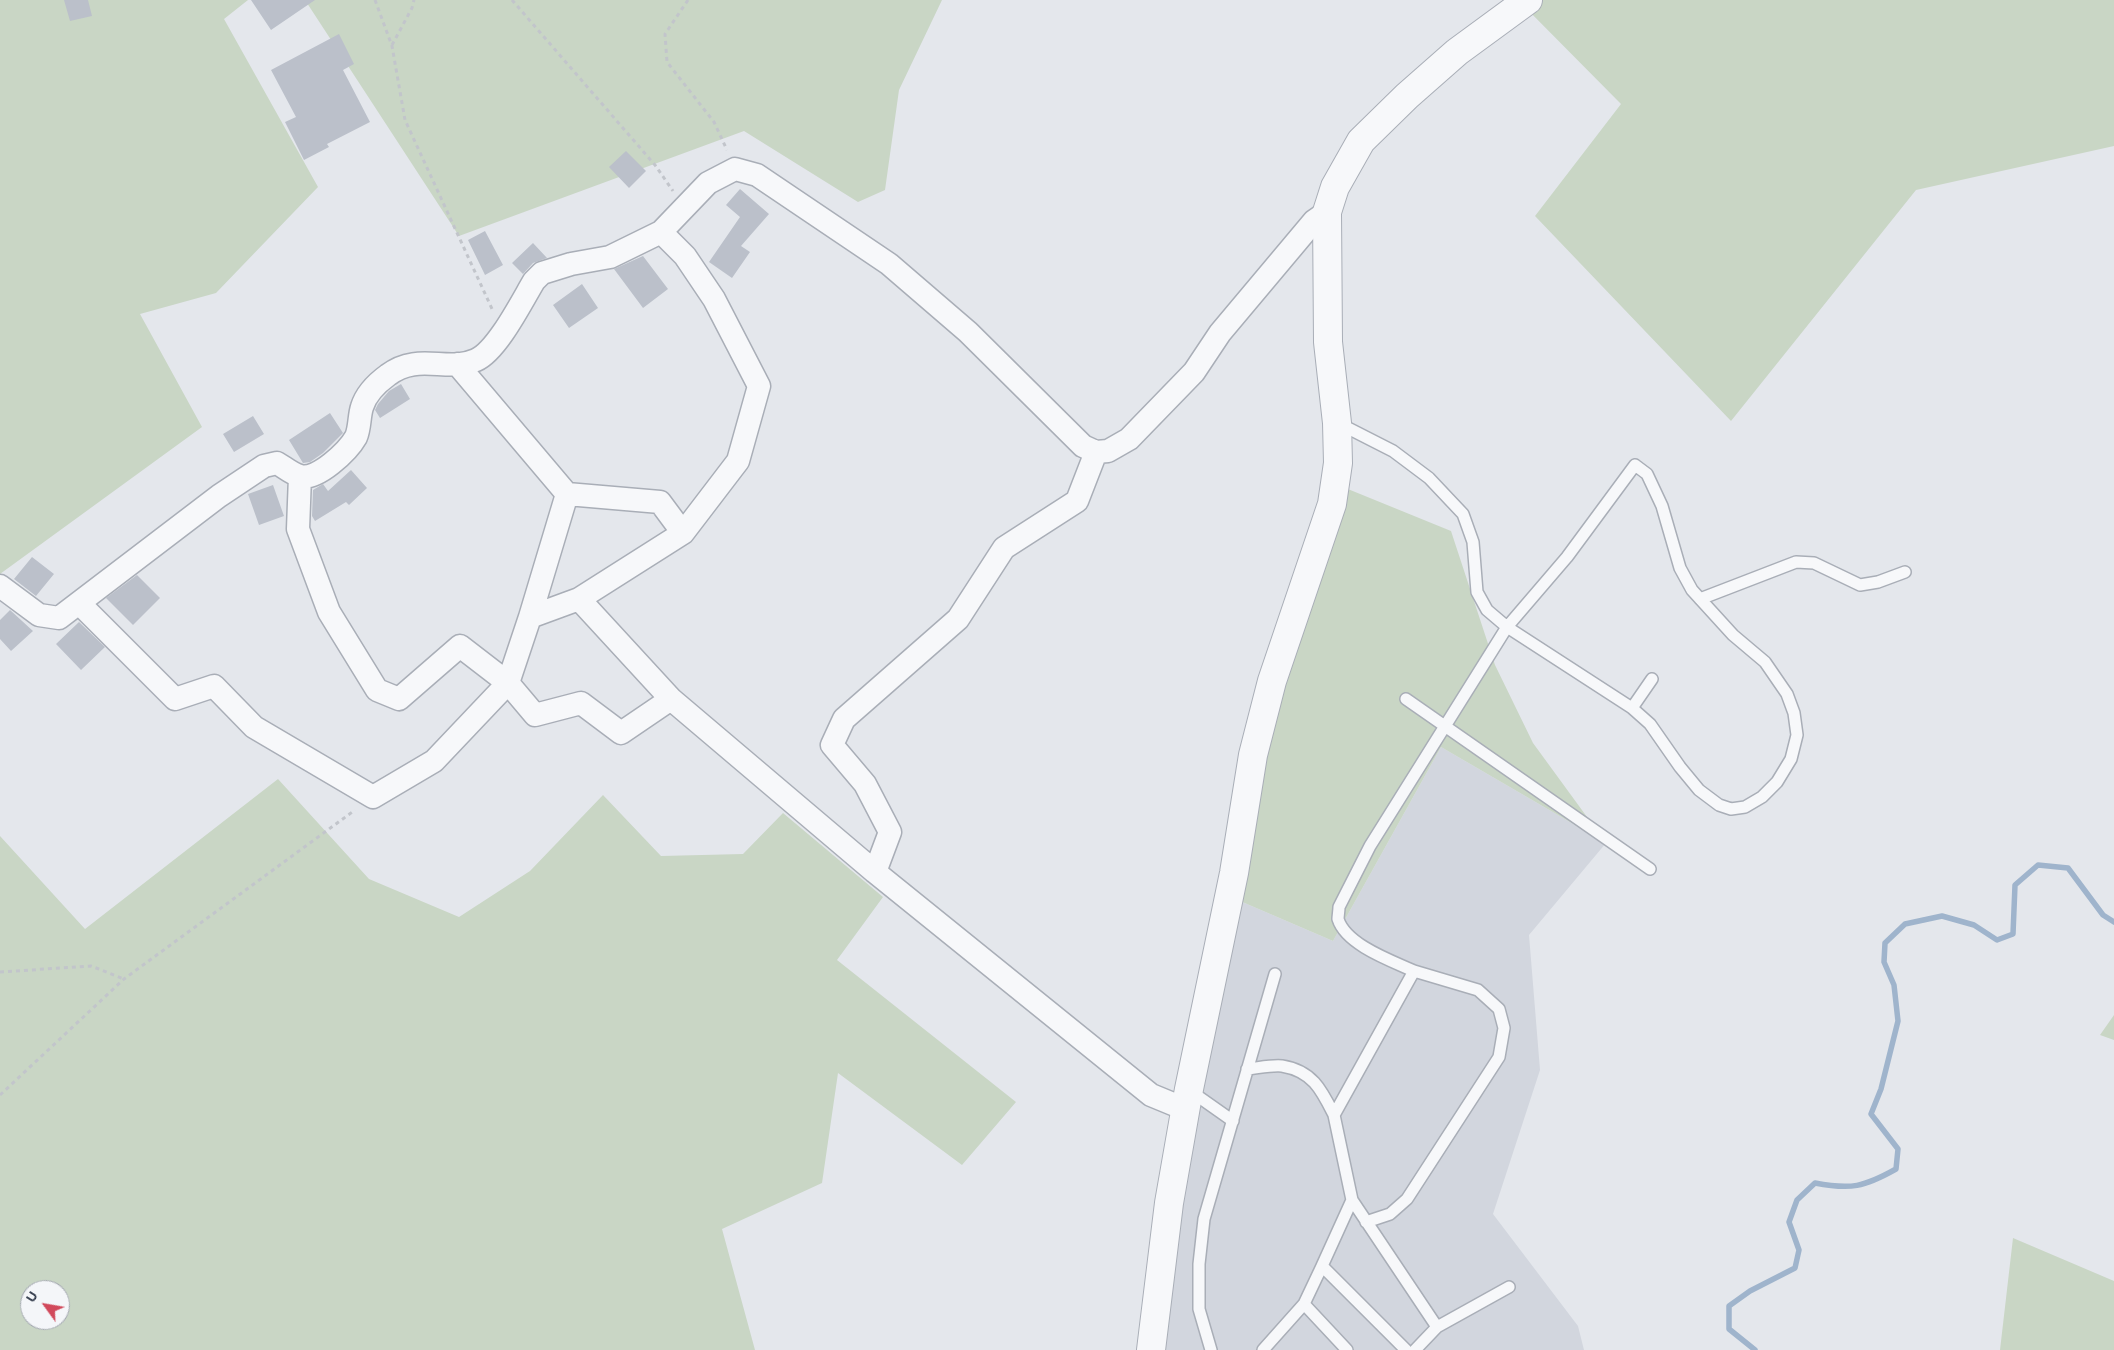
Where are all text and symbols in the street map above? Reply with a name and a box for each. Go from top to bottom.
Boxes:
north arrow [20,1280,70,1330]
text: U [23,1289,43,1306]

